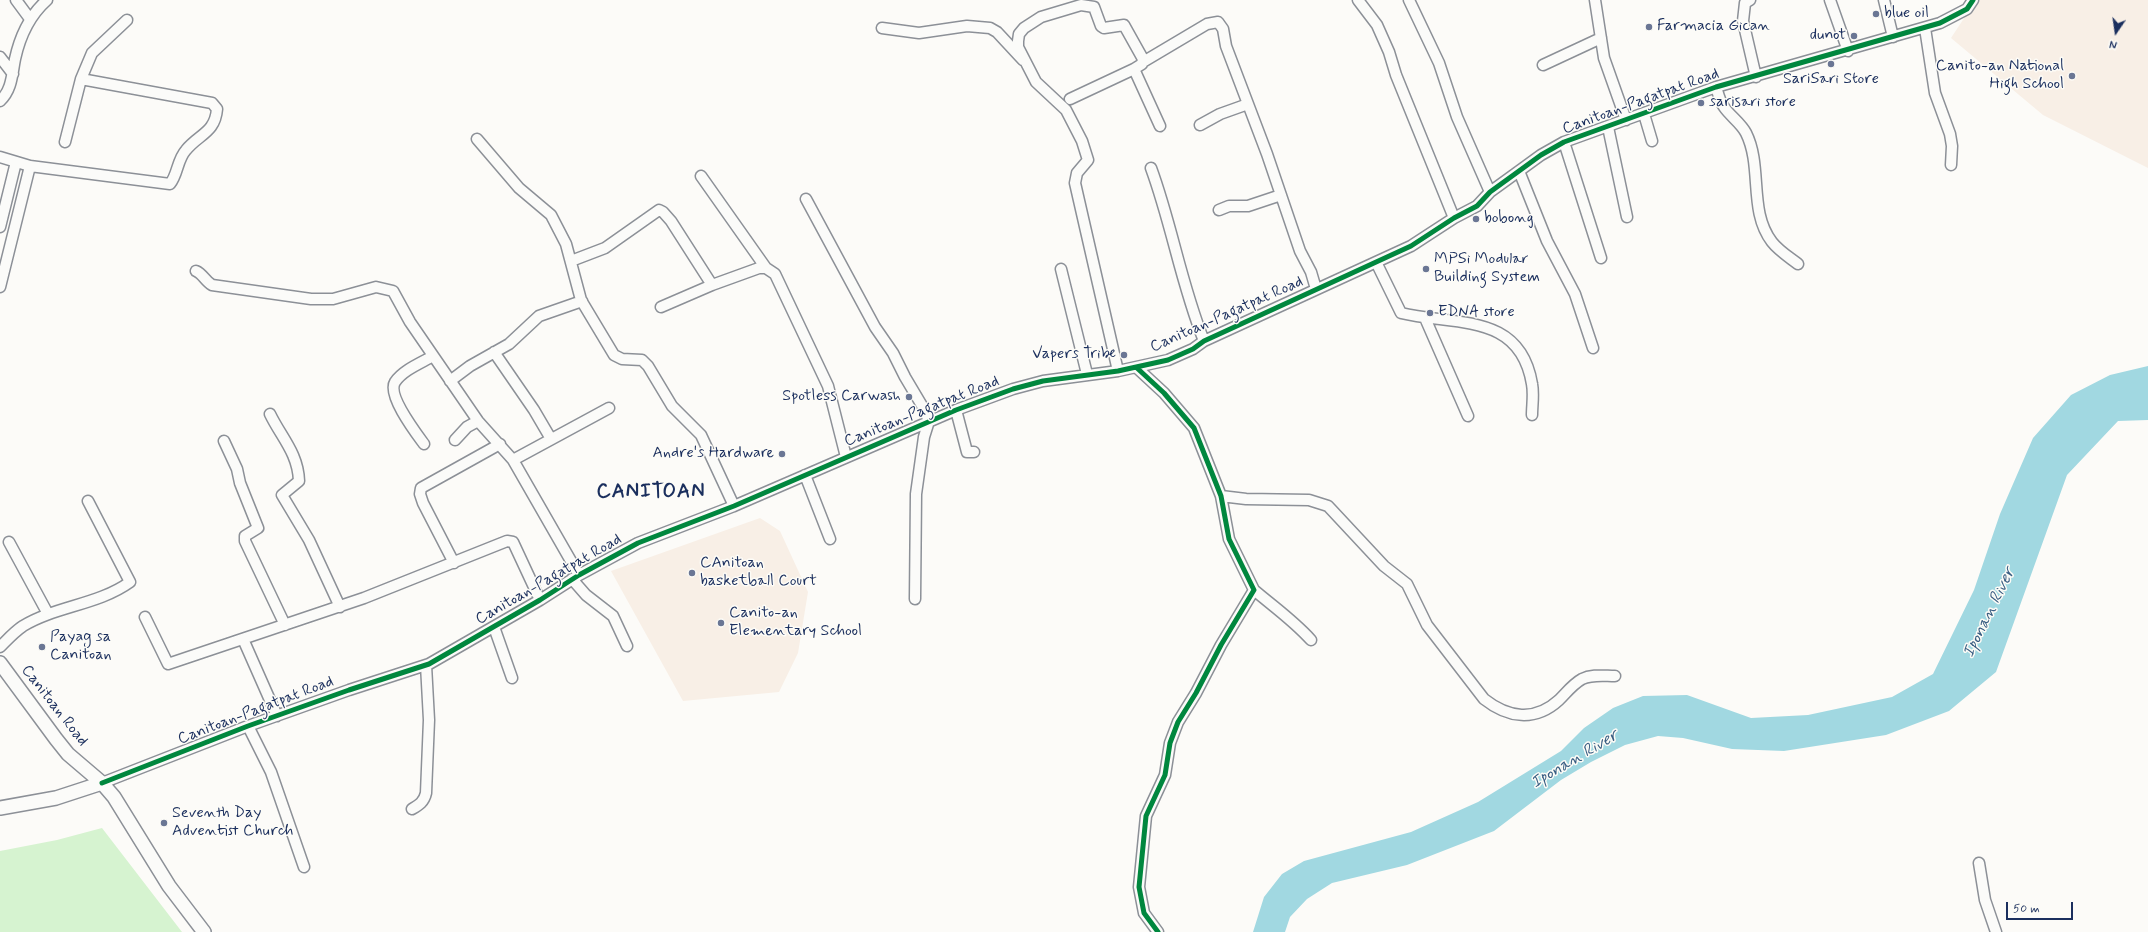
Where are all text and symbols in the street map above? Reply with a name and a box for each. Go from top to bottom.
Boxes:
place label: blue oil [1884,4,1929,24]
marker: blue oil [1871,9,1881,19]
north arrow [2096,12,2136,52]
place label: Farmacia Gican [1657,17,1770,37]
marker: Farmacia Gican [1644,22,1654,32]
place label: dunot [1810,26,1846,46]
marker: dunot [1849,31,1859,41]
text: N [2108,36,2118,51]
place label: Canito-an National High School [1936,57,2064,95]
marker: SariSari Store [1826,59,1836,69]
street label: Canitoan-Pagatpat Road [1560,65,1722,139]
place label: SariSari Store [1783,70,1879,90]
marker: Canito-an National High School [2067,71,2077,81]
place label: sarisari store [1709,93,1796,113]
marker: sarisari store [1696,98,1706,108]
place label: bobong [1484,209,1534,229]
marker: bobong [1471,214,1481,224]
place label: MPSi Modular Building System [1434,250,1540,288]
marker: MPSi Modular Building System [1421,264,1431,274]
street label: Canitoan-Pagatpat Road [1148,273,1306,357]
place label: EDNA store [1438,303,1515,323]
marker: EDNA store [1425,308,1435,318]
place label: Vapers Tribe [1032,345,1116,365]
marker: Vapers Tribe [1119,350,1129,360]
street label: Canitoan-Pagatpat Road [842,372,1002,452]
place label: Spotless Carwash [782,387,901,407]
marker: Spotless Carwash [904,392,914,402]
place label: Andre's Hardware [653,444,774,464]
marker: Andre's Hardware [777,449,787,459]
district label: CANITOAN [596,481,706,505]
street label: Canitoan-Pagatpat Road [473,530,625,630]
place label: CAnitoan basketball Court [700,554,817,592]
water label: Iponan River [1959,565,2021,661]
marker: CAnitoan basketball Court [687,568,697,578]
place label: Canito-an Elementary School [729,604,862,642]
marker: Canito-an Elementary School [716,618,726,628]
place label: Payag sa Canitoan [50,628,112,666]
marker: Payag sa Canitoan [37,642,47,652]
street label: Canitoan Road [16,662,92,750]
street label: Canitoan-Pagatpat Road [175,672,337,750]
water label: Iponan River [1528,726,1622,794]
place label: Seventh Day Adventist Church [172,804,293,842]
marker: Seventh Day Adventist Church [159,818,169,828]
scale bar [2008,894,2075,920]
text: 50 m [2013,901,2040,917]

